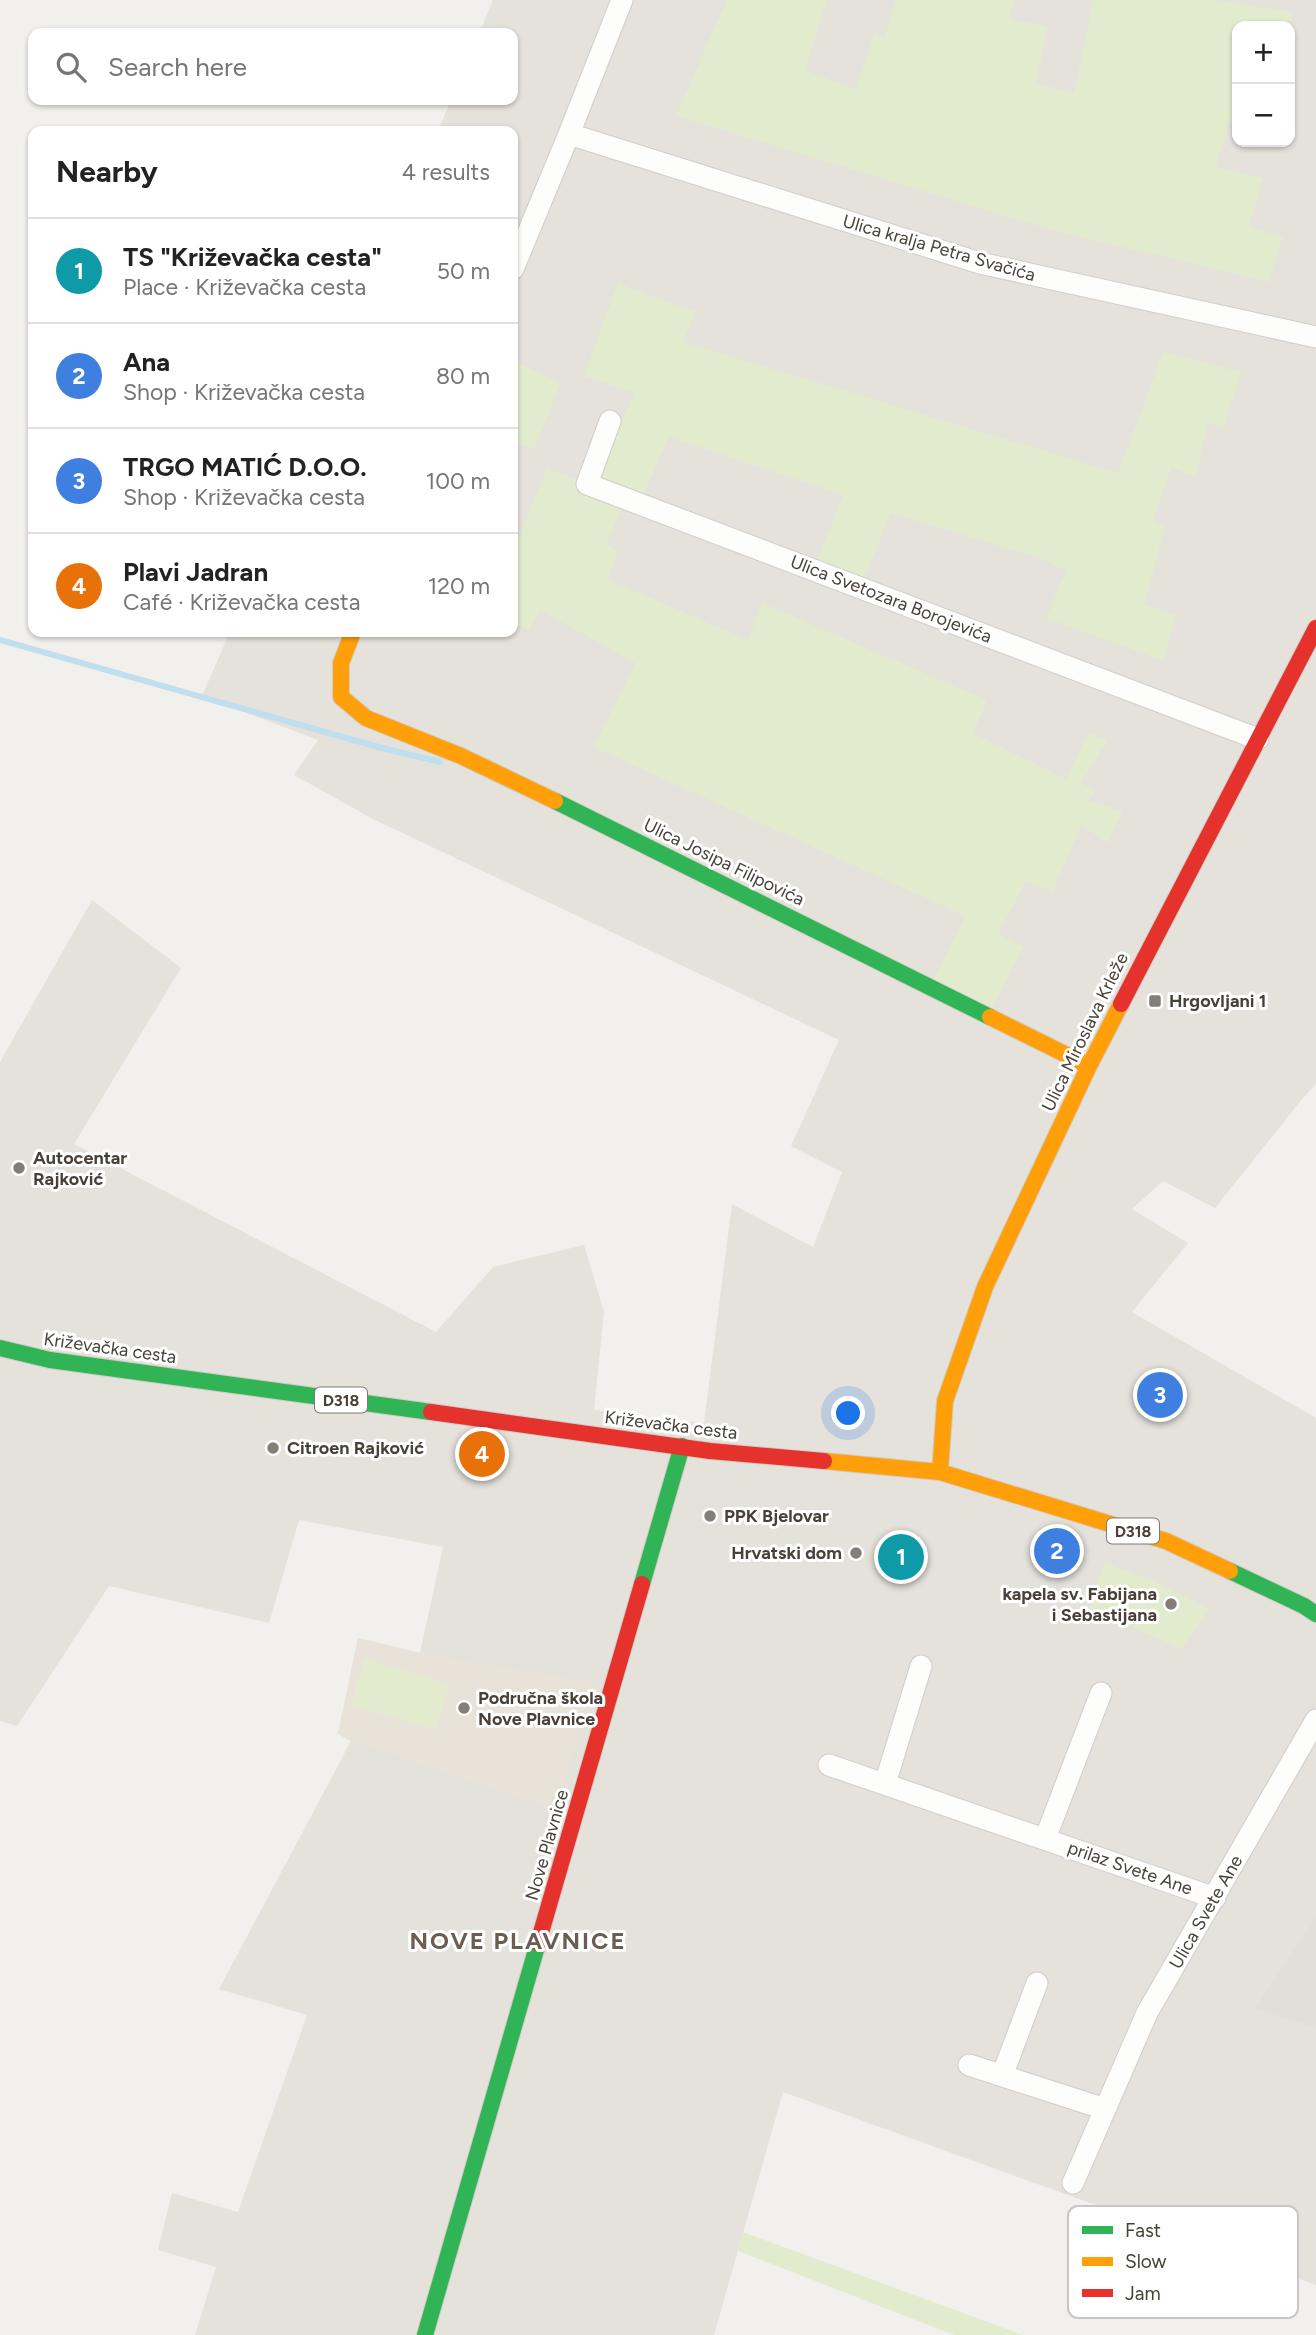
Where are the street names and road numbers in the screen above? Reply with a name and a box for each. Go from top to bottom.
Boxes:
street label: Ulica kralja Petra Svačića [840,210,1038,286]
street label: Ulica Svetozara Borojevića [787,550,995,648]
street label: Ulica Josipa Filipovića [640,814,808,910]
street label: Ulica Miroslava Krleže [1037,949,1133,1115]
street label: Križevačka cesta [42,1328,178,1368]
road number: D318 [315,1388,367,1412]
street label: Križevačka cesta [603,1406,739,1444]
road number: D318 [1107,1518,1159,1544]
street label: Nove Plavnice [521,1787,573,1903]
street label: prilaz Svete Ane [1065,1836,1195,1900]
street label: Ulica Svete Ane [1165,1851,1247,1973]

